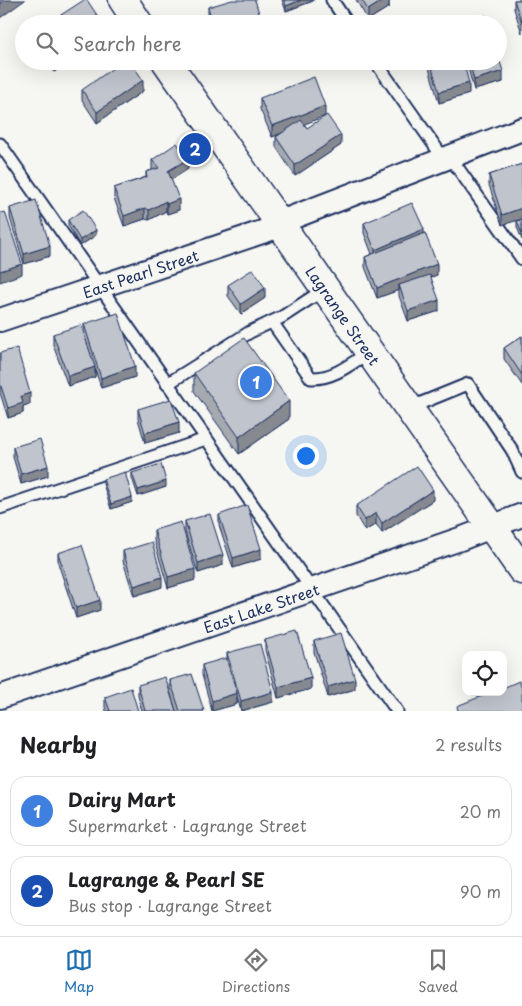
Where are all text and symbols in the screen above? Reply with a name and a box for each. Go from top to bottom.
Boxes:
search box [15,15,507,70]
icon: search [33,29,61,57]
text: Search here [73,29,182,57]
pin: 2 [179,130,211,168]
street label: East Pearl Street [79,243,201,303]
street label: Lagrange Street [301,261,386,369]
pin: 1 [240,363,272,401]
your location [293,443,319,469]
street label: East Lake Street [200,577,322,638]
map controls [462,651,507,696]
button: locate [462,651,507,696]
text: Nearby [20,728,97,760]
text: 2 results [435,732,502,756]
text: Dairy Mart [68,785,176,813]
text: 1 [33,799,41,823]
text: 20 m [460,799,501,823]
text: Supermarket · Lagrange Street [68,813,307,837]
text: Lagrange & Pearl SE [68,865,265,893]
text: 2 [31,879,43,903]
text: 90 m [460,879,501,903]
text: Bus stop · Lagrange Street [68,893,272,917]
tab: Map [64,946,94,997]
tab: Directions [222,946,290,997]
tab: Saved [418,946,458,997]

